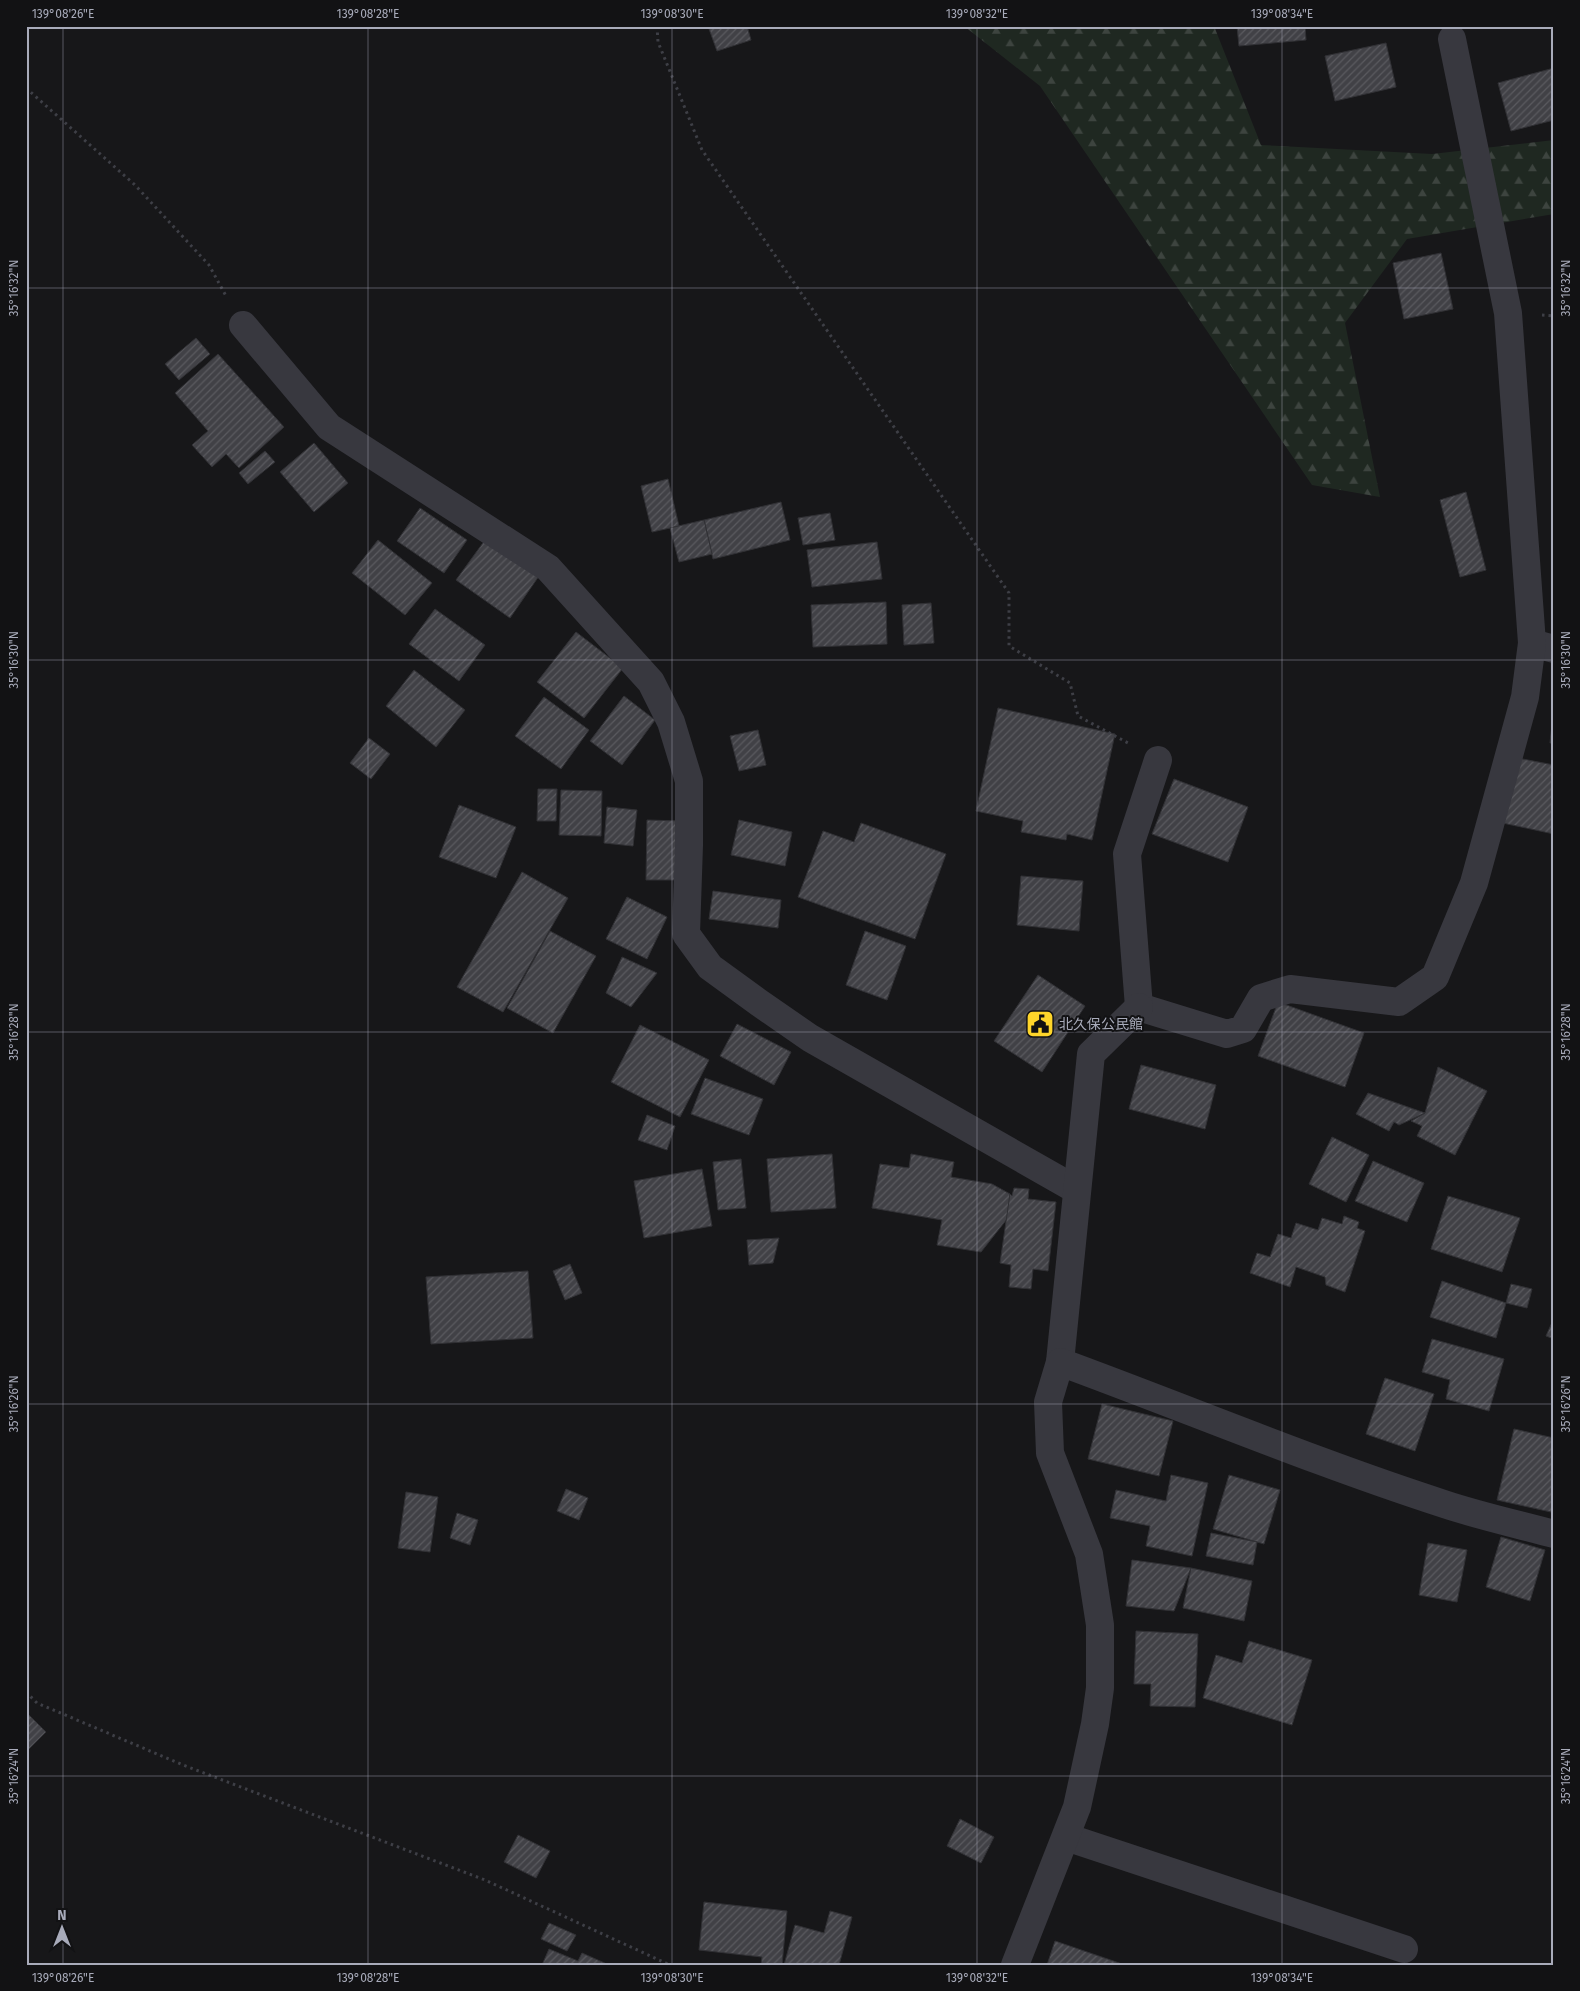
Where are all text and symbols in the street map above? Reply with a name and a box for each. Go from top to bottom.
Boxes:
text: 139°08'26"E [32,7,94,21]
text: 139°08'28"E [337,7,399,21]
text: 139°08'30"E [640,7,704,21]
text: 139°08'32"E [946,7,1008,21]
text: 139°08'34"E [1251,7,1313,21]
text: 35°16'32"N [7,260,21,316]
text: 35°16'32"N [1559,260,1573,316]
text: 35°16'30"N [7,631,21,689]
text: 35°16'30"N [1559,631,1573,689]
text: 35°16'28"N [7,1003,21,1061]
text: 35°16'28"N [1559,1003,1573,1061]
public building icon: 北久保公民館 [1025,1009,1055,1039]
place label: 北久保公民館 [1059,1016,1143,1033]
text: 35°16'26"N [7,1375,21,1433]
text: 35°16'26"N [1559,1375,1573,1433]
text: 35°16'24"N [7,1748,21,1804]
text: 35°16'24"N [1559,1748,1573,1804]
north arrow [38,1904,88,1954]
text: N [57,1907,67,1924]
text: 139°08'26"E [32,1971,94,1985]
text: 139°08'28"E [337,1971,399,1985]
text: 139°08'30"E [640,1971,704,1985]
text: 139°08'32"E [946,1971,1008,1985]
text: 139°08'34"E [1251,1971,1313,1985]

